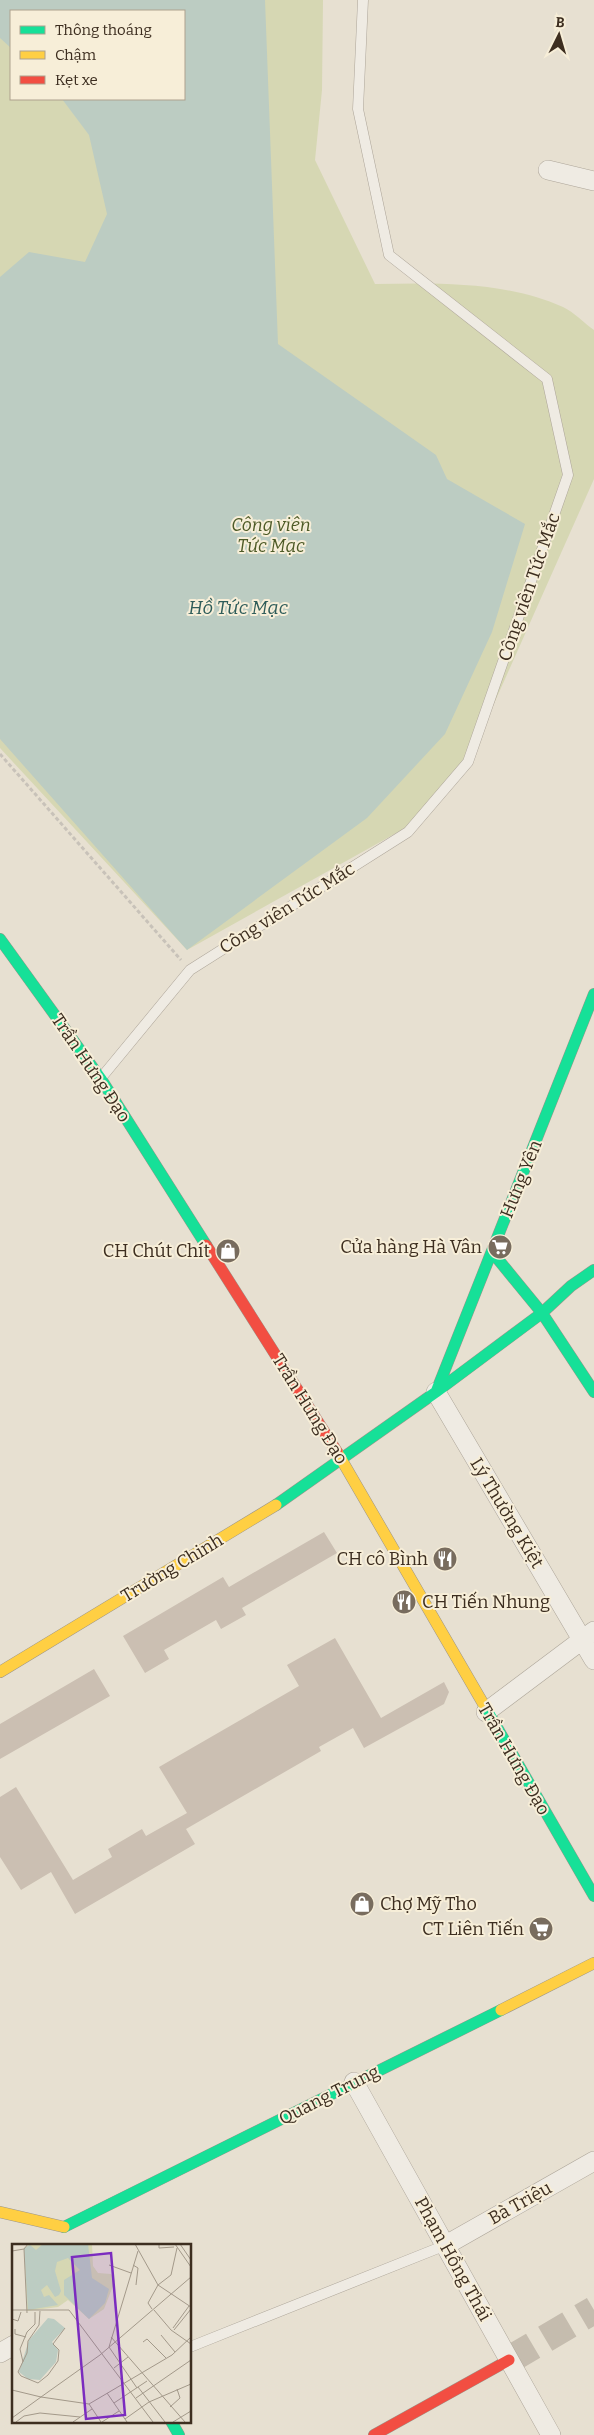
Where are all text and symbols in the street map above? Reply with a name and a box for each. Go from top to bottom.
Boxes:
legend [10,10,185,100]
north arrow [534,10,584,60]
text: B [555,14,565,31]
text: Thông thoáng [55,21,152,39]
text: Chậm [55,46,97,64]
text: Kẹt xe [55,71,98,89]
street label: Công viên Tức Mắc [493,510,565,664]
park label: Công viên Tức Mạc [231,514,311,557]
water label: Hồ Tức Mạc [188,596,288,619]
street label: Công viên Tức Mắc [215,858,359,958]
street label: Trần Hưng Đạo [47,1010,135,1126]
street label: Hưng Yên [495,1136,547,1221]
supermarket icon: Cửa hàng Hà Vân [487,1234,513,1260]
place label: Cửa hàng Hà Vân [340,1236,483,1258]
shop icon: CH Chút Chít [215,1238,241,1264]
place label: CH Chút Chít [103,1240,210,1262]
street label: Trần Hưng Đạo [267,1350,353,1468]
street label: Lý Thường Kiệt [465,1454,549,1573]
street label: Trường Chinh [117,1529,227,1607]
restaurant icon: CH cô Bình [432,1546,458,1572]
place label: CH cô Bình [336,1548,428,1570]
restaurant icon: CH Tiến Nhung [391,1589,417,1615]
place label: CH Tiến Nhung [422,1591,550,1613]
street label: Trần Hưng Đạo [473,1699,555,1819]
shop icon: Chợ Mỹ Tho [349,1891,375,1917]
place label: Chợ Mỹ Tho [380,1893,477,1915]
supermarket icon: CT Liên Tiến [528,1916,554,1942]
place label: CT Liên Tiến [422,1918,525,1940]
street label: Quang Trung [275,2060,383,2130]
street label: Bà Triệu [485,2177,555,2229]
street label: Phạm Hồng Thái [410,2193,496,2325]
inset map [12,2244,191,2422]

